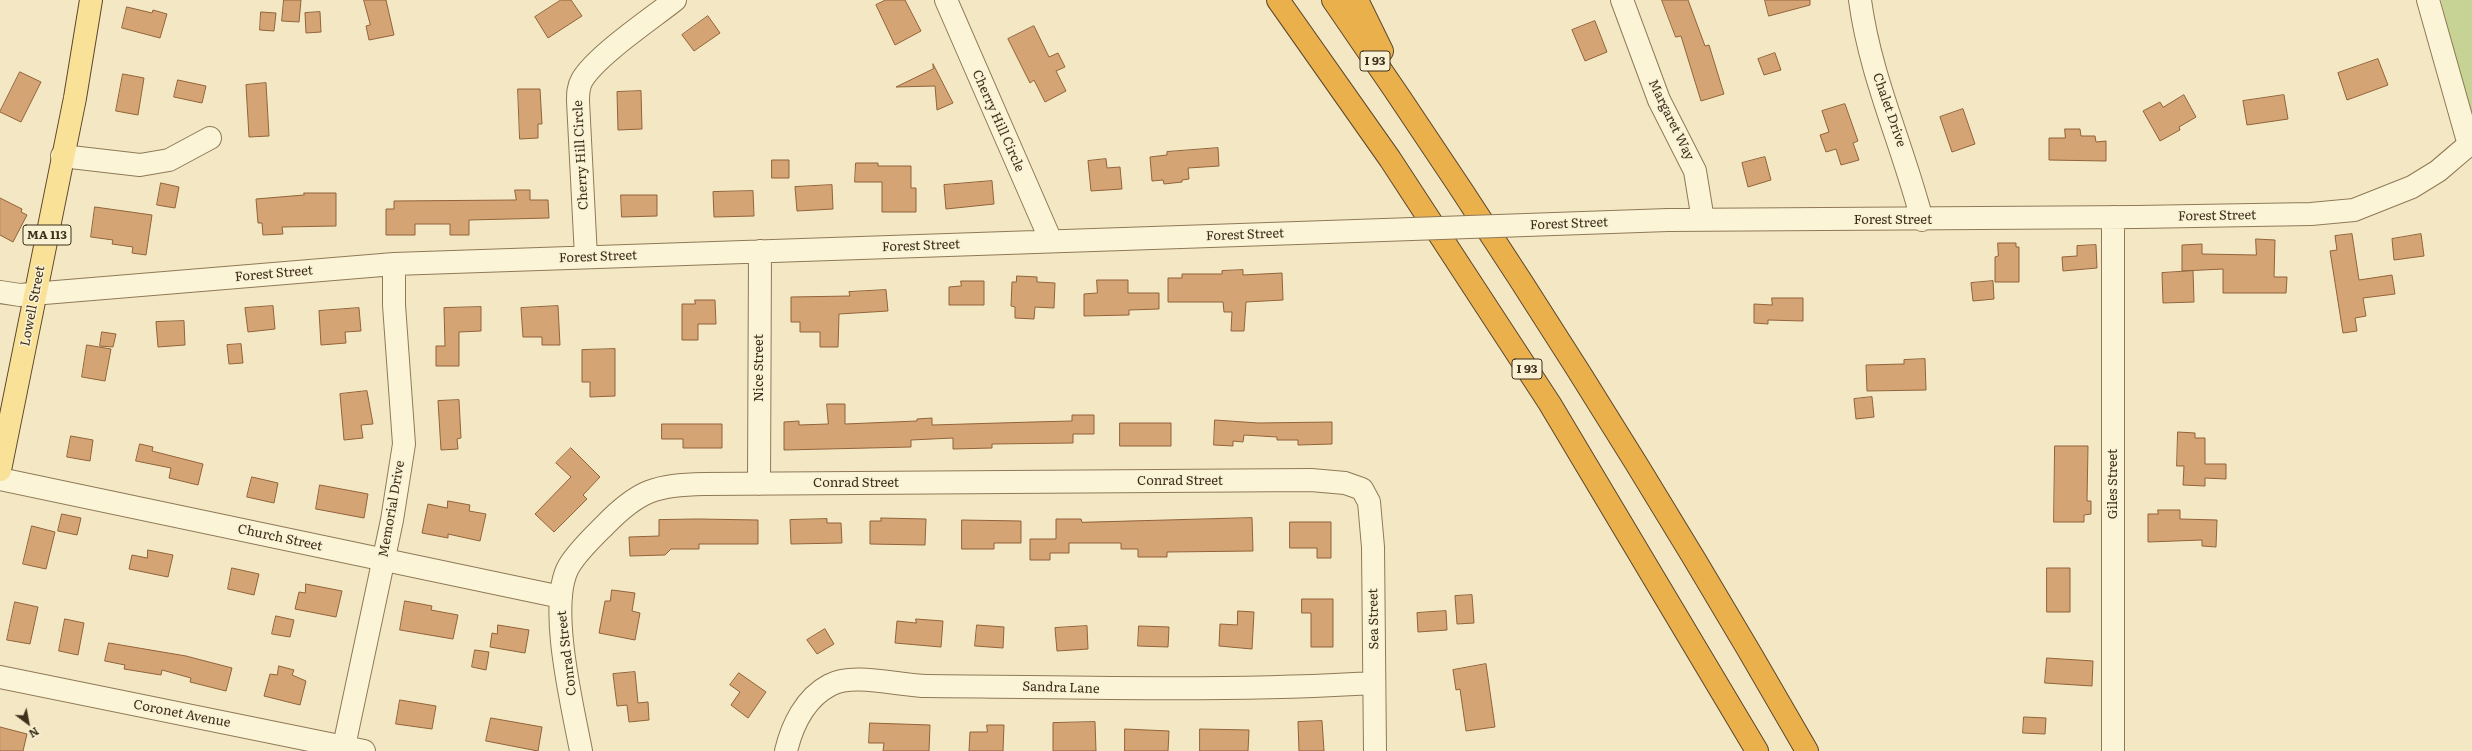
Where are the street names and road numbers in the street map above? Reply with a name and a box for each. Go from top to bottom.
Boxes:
road number: I 93 [1360,51,1390,71]
street label: Cherry Hill Circle [969,68,1027,174]
street label: Chalet Drive [1869,71,1909,149]
street label: Margaret Way [1645,77,1697,163]
street label: Cherry Hill Circle [570,100,592,210]
street label: Forest Street [2178,208,2256,224]
street label: Forest Street [1854,212,1932,228]
street label: Forest Street [1530,215,1608,233]
road number: MA 113 [23,225,71,245]
street label: Forest Street [1206,226,1284,244]
street label: Forest Street [882,237,960,255]
street label: Forest Street [559,248,637,266]
street label: Forest Street [234,263,314,285]
street label: Lowell Street [18,264,48,348]
street label: Nice Street [751,334,767,402]
road number: I 93 [1512,359,1542,379]
street label: Giles Street [2105,449,2121,519]
street label: Memorial Drive [376,459,408,559]
street label: Conrad Street [1137,473,1223,489]
street label: Conrad Street [813,475,899,491]
street label: Church Street [236,521,324,555]
street label: Sea Street [1366,588,1382,650]
street label: Conrad Street [554,609,580,697]
street label: Sandra Lane [1022,679,1100,697]
street label: Coronet Avenue [132,697,232,731]

